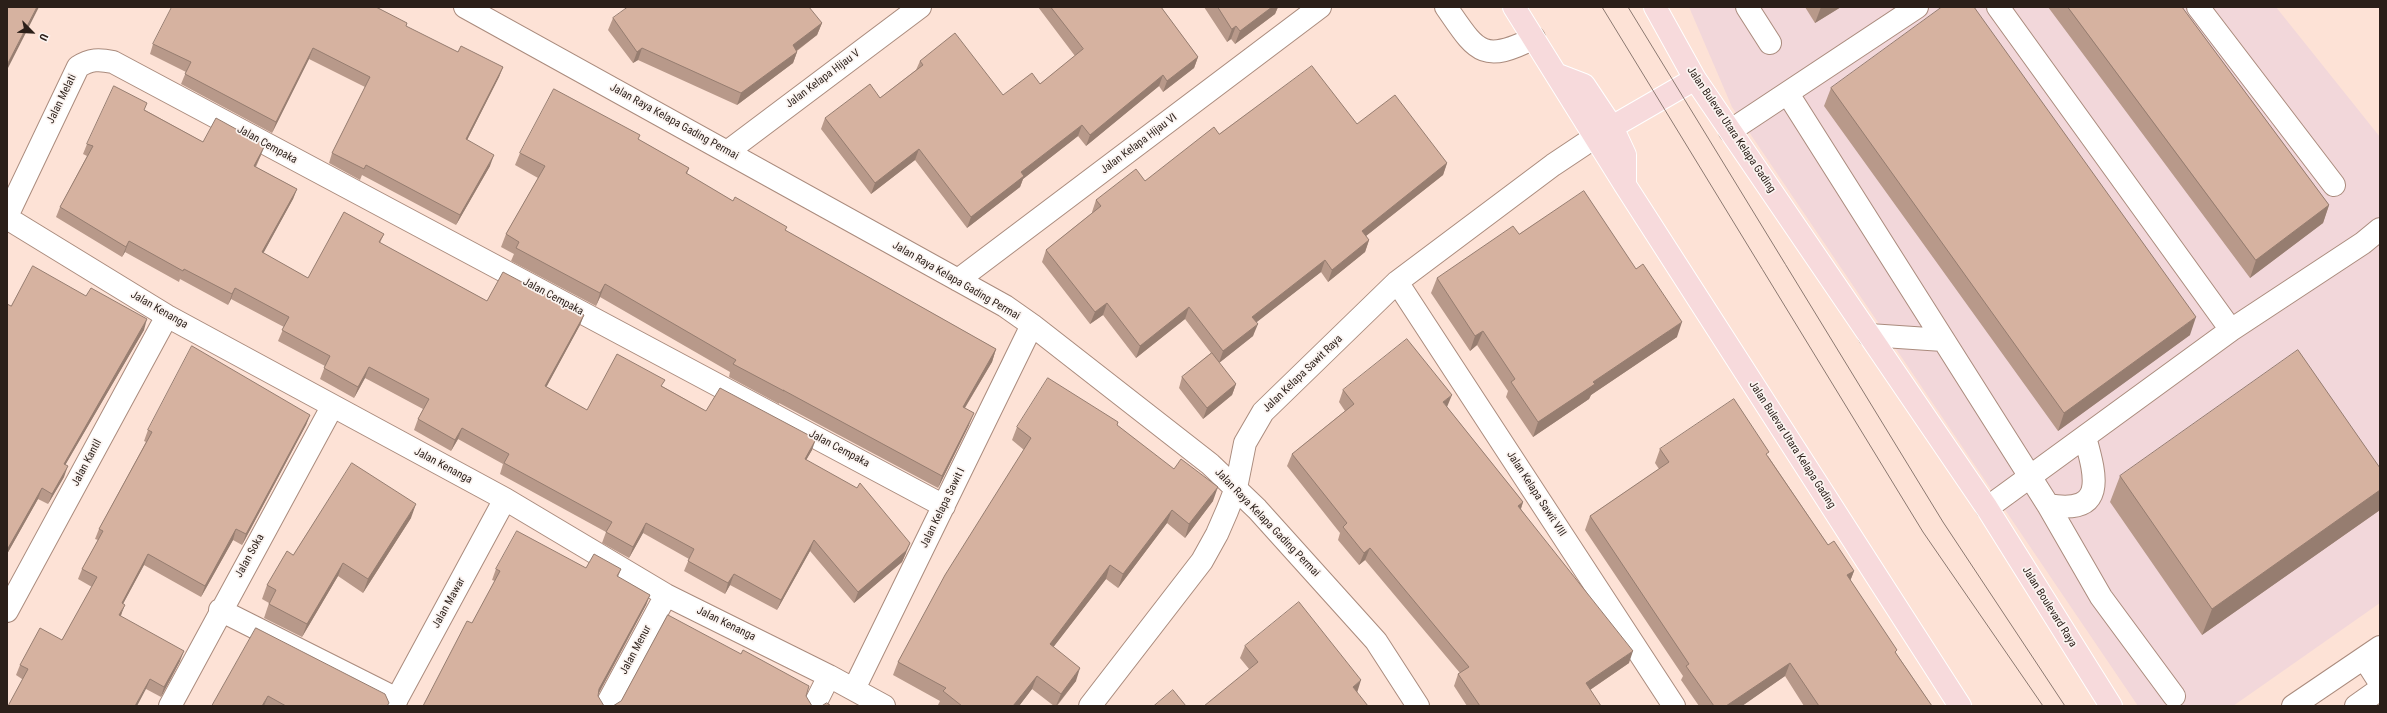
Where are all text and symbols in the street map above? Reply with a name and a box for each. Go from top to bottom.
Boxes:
north arrow [12,12,52,52]
text: U [36,32,51,43]
street label: Jalan Kelapa Hijau V [783,47,863,111]
street label: Jalan Bulevar Utara Kelapa Gading [1684,65,1778,195]
street label: Jalan Melati [44,72,80,126]
street label: Jalan Raya Kelapa Gading Permai [607,81,741,163]
street label: Jalan Kelapa Hijau VI [1098,111,1180,177]
street label: Jalan Cempaka [235,123,299,167]
street label: Jalan Raya Kelapa Gading Permai [890,239,1022,323]
street label: Jalan Cempaka [520,275,586,319]
street label: Jalan Kenanga [128,288,190,332]
street label: Jalan Kelapa Sawit Raya [1260,333,1346,415]
street label: Jalan Bulevar Utara Kelapa Gading [1746,379,1838,511]
street label: Jalan Cempaka [806,427,872,471]
street label: Jalan Kantil [69,437,105,489]
street label: Jalan Kenanga [412,445,474,487]
street label: Jalan Kelapa Sawit VIII [1503,449,1569,539]
street label: Jalan Kelapa Sawit I [918,466,968,550]
street label: Jalan Raya Kelapa Gading Permai [1212,466,1322,580]
street label: Jalan Soka [233,532,267,580]
street label: Jalan Boulevard Raya [2019,564,2079,650]
street label: Jalan Mawar [430,575,468,631]
street label: Jalan Kenanga [694,604,758,644]
street label: Jalan Menur [618,623,654,677]

